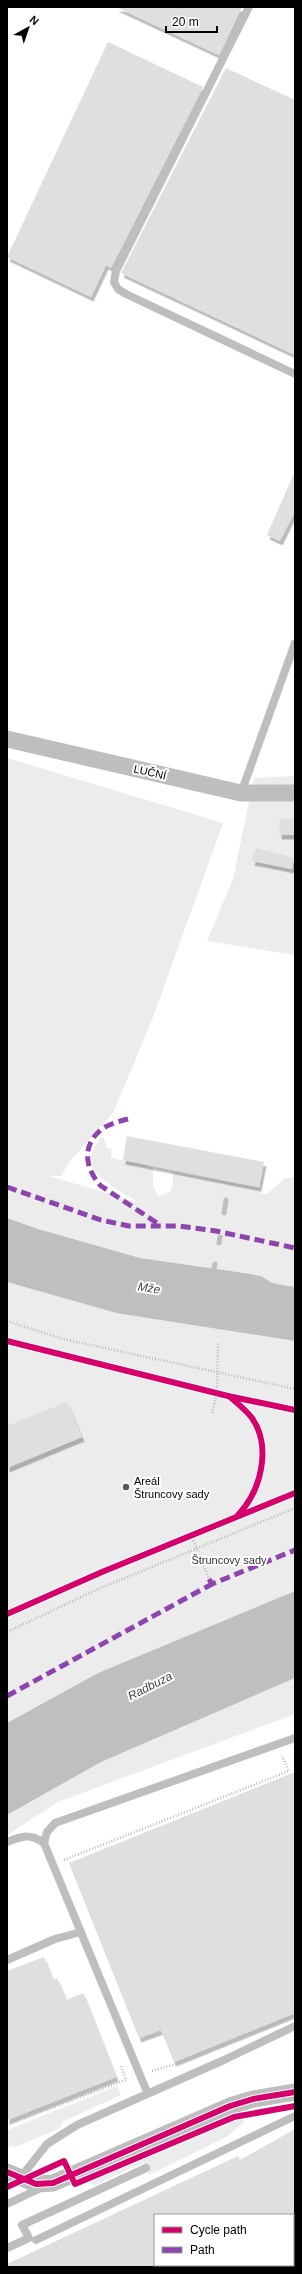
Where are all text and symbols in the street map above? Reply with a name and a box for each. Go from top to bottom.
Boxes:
north arrow [8,8,48,48]
scale bar [166,8,217,34]
text: N [28,13,41,28]
text: 20 m [172,15,199,29]
street label: LUČNÍ [133,762,168,782]
water label: Mže [137,1279,162,1297]
place label: Areál Štruncovy sady [134,1475,210,1500]
marker: Areál Štruncovy sady [121,1482,131,1492]
park label: Štruncovy sady [191,1554,267,1566]
water label: Radbuza [125,1669,175,1703]
legend [154,2214,294,2266]
text: Cycle path [190,2223,247,2237]
text: Path [190,2243,215,2257]

